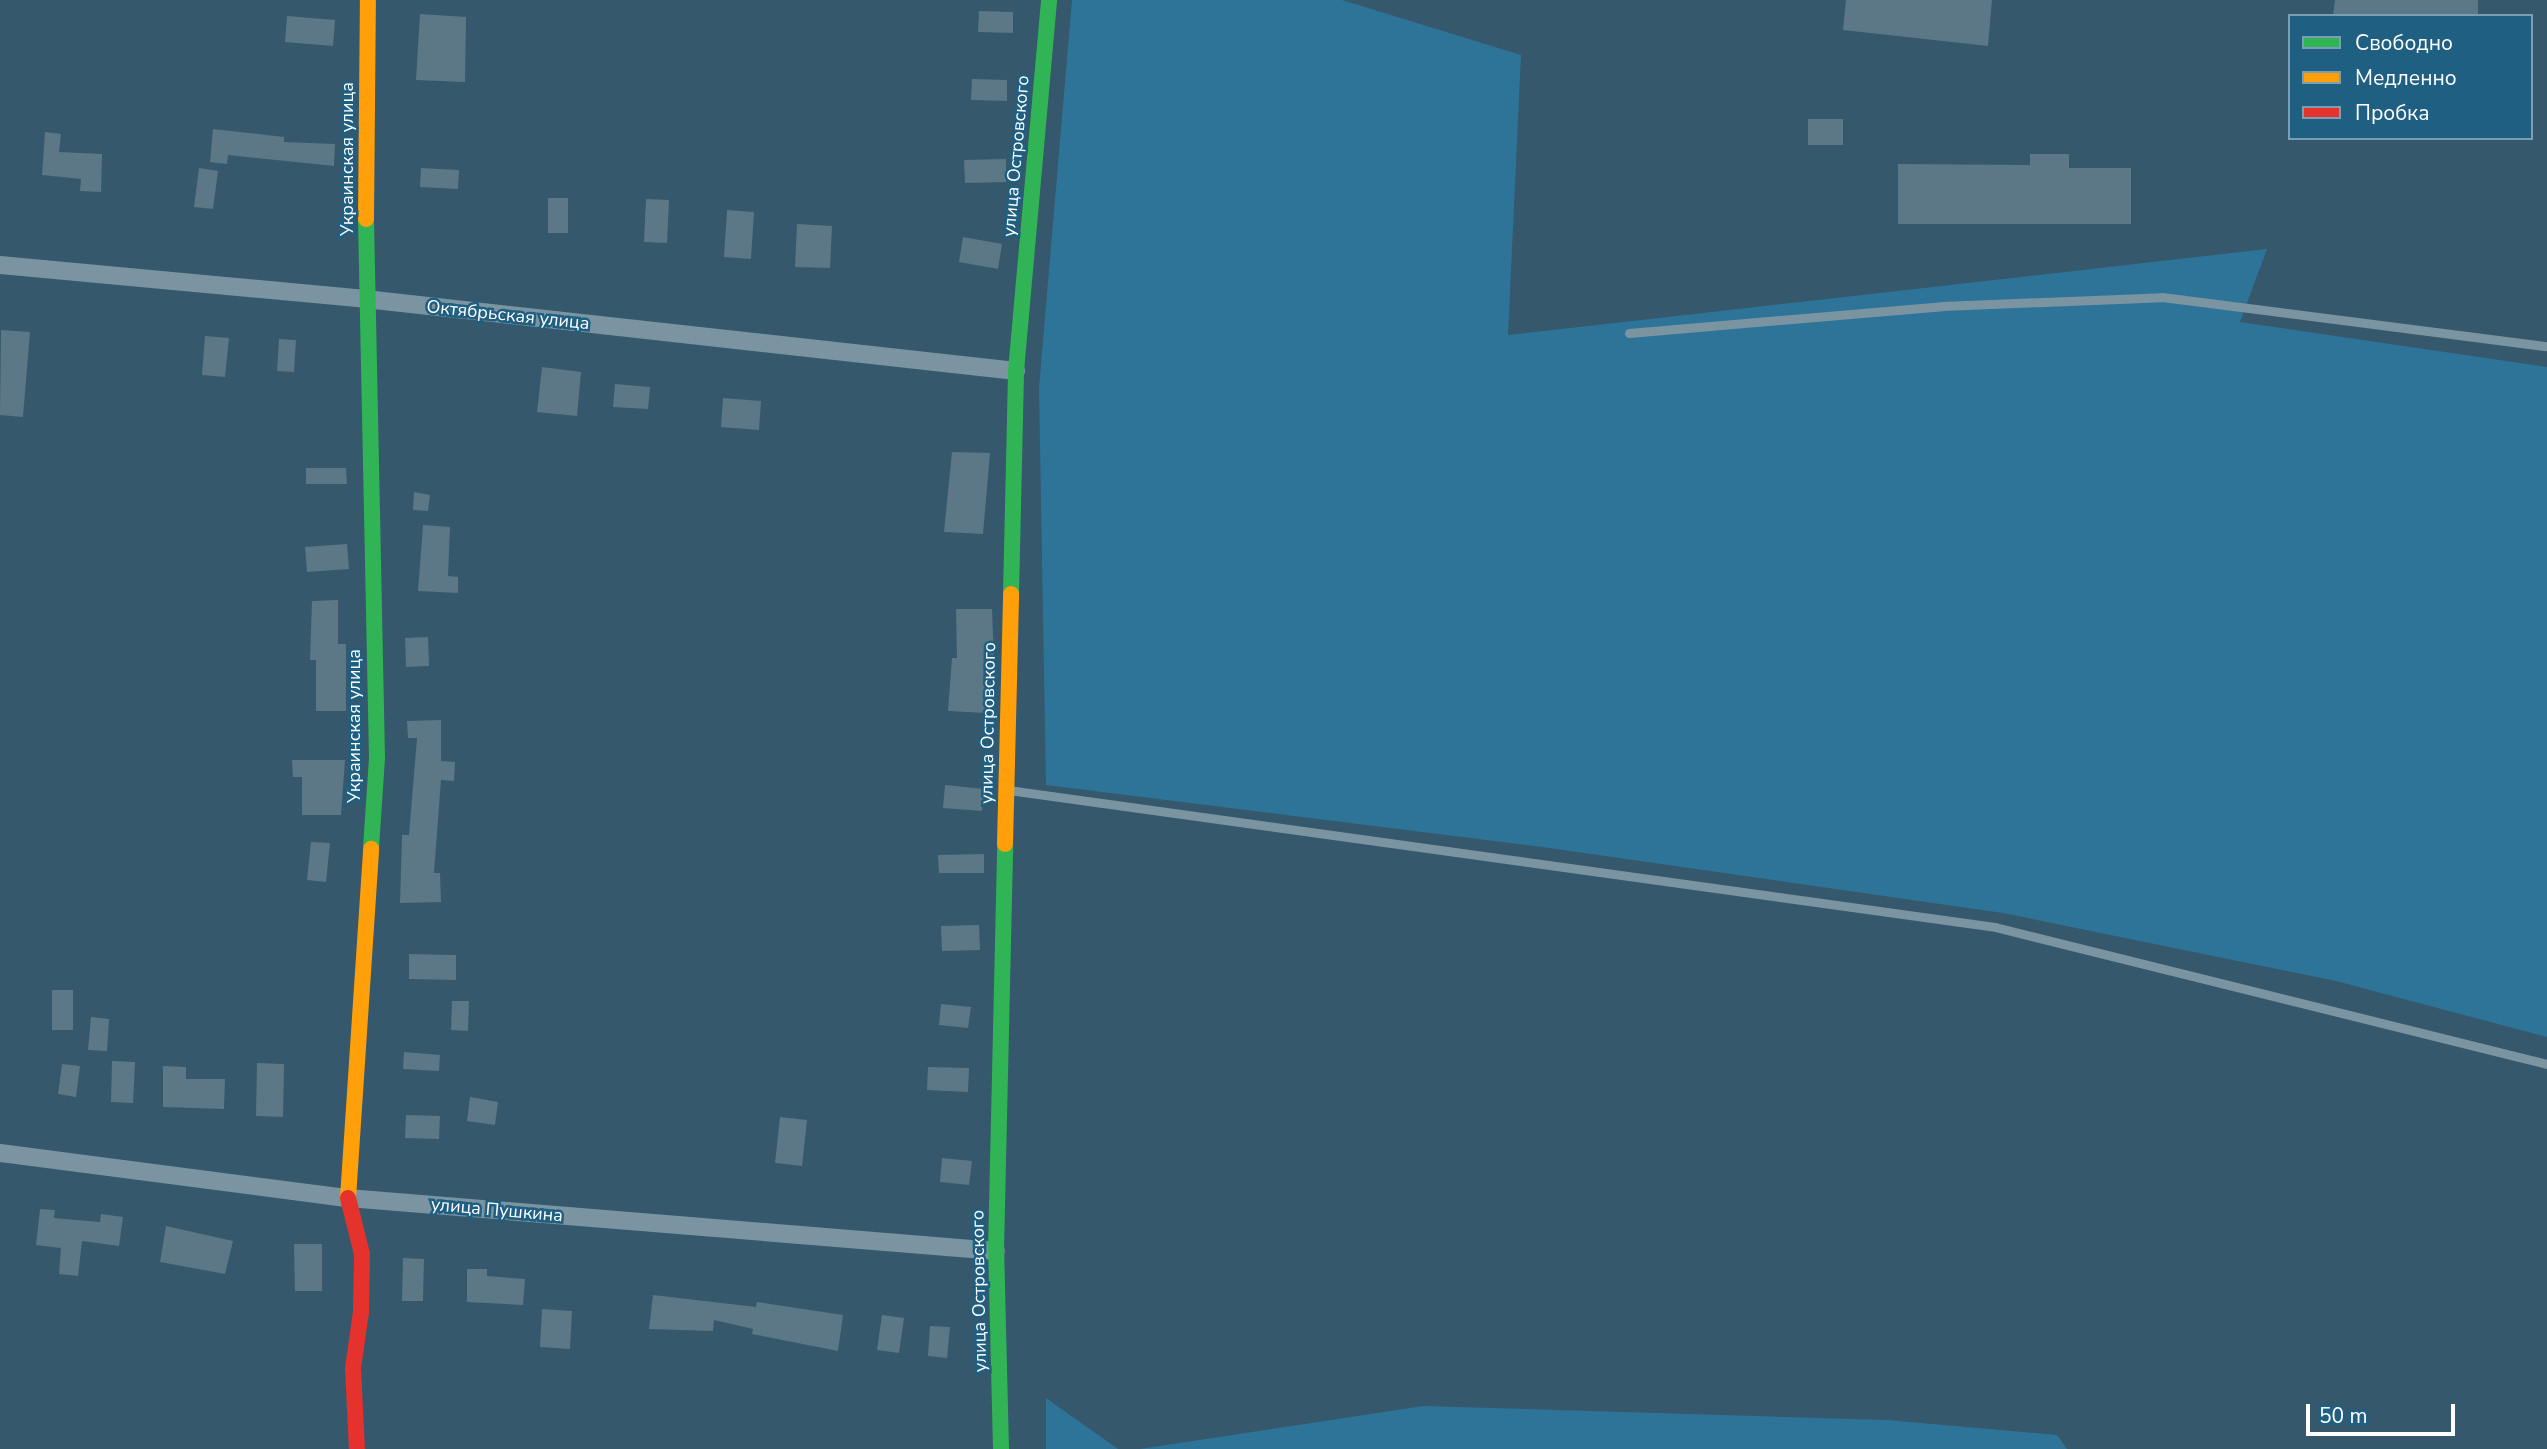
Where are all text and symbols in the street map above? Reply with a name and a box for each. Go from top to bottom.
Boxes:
legend [2288,14,2533,140]
text: Свободно [2355,29,2453,57]
text: Медленно [2355,64,2457,92]
street label: улица Островского [998,74,1034,238]
street label: Украинская улица [336,82,358,236]
text: Пробка [2355,99,2429,127]
street label: Октябрьская улица [425,296,591,334]
street label: улица Островского [976,642,1000,804]
street label: Украинская улица [343,649,365,803]
street label: улица Пушкина [430,1193,564,1227]
street label: улица Островского [967,1210,991,1372]
scale bar [2309,1390,2458,1434]
text: 50 m [2319,1402,2368,1430]

